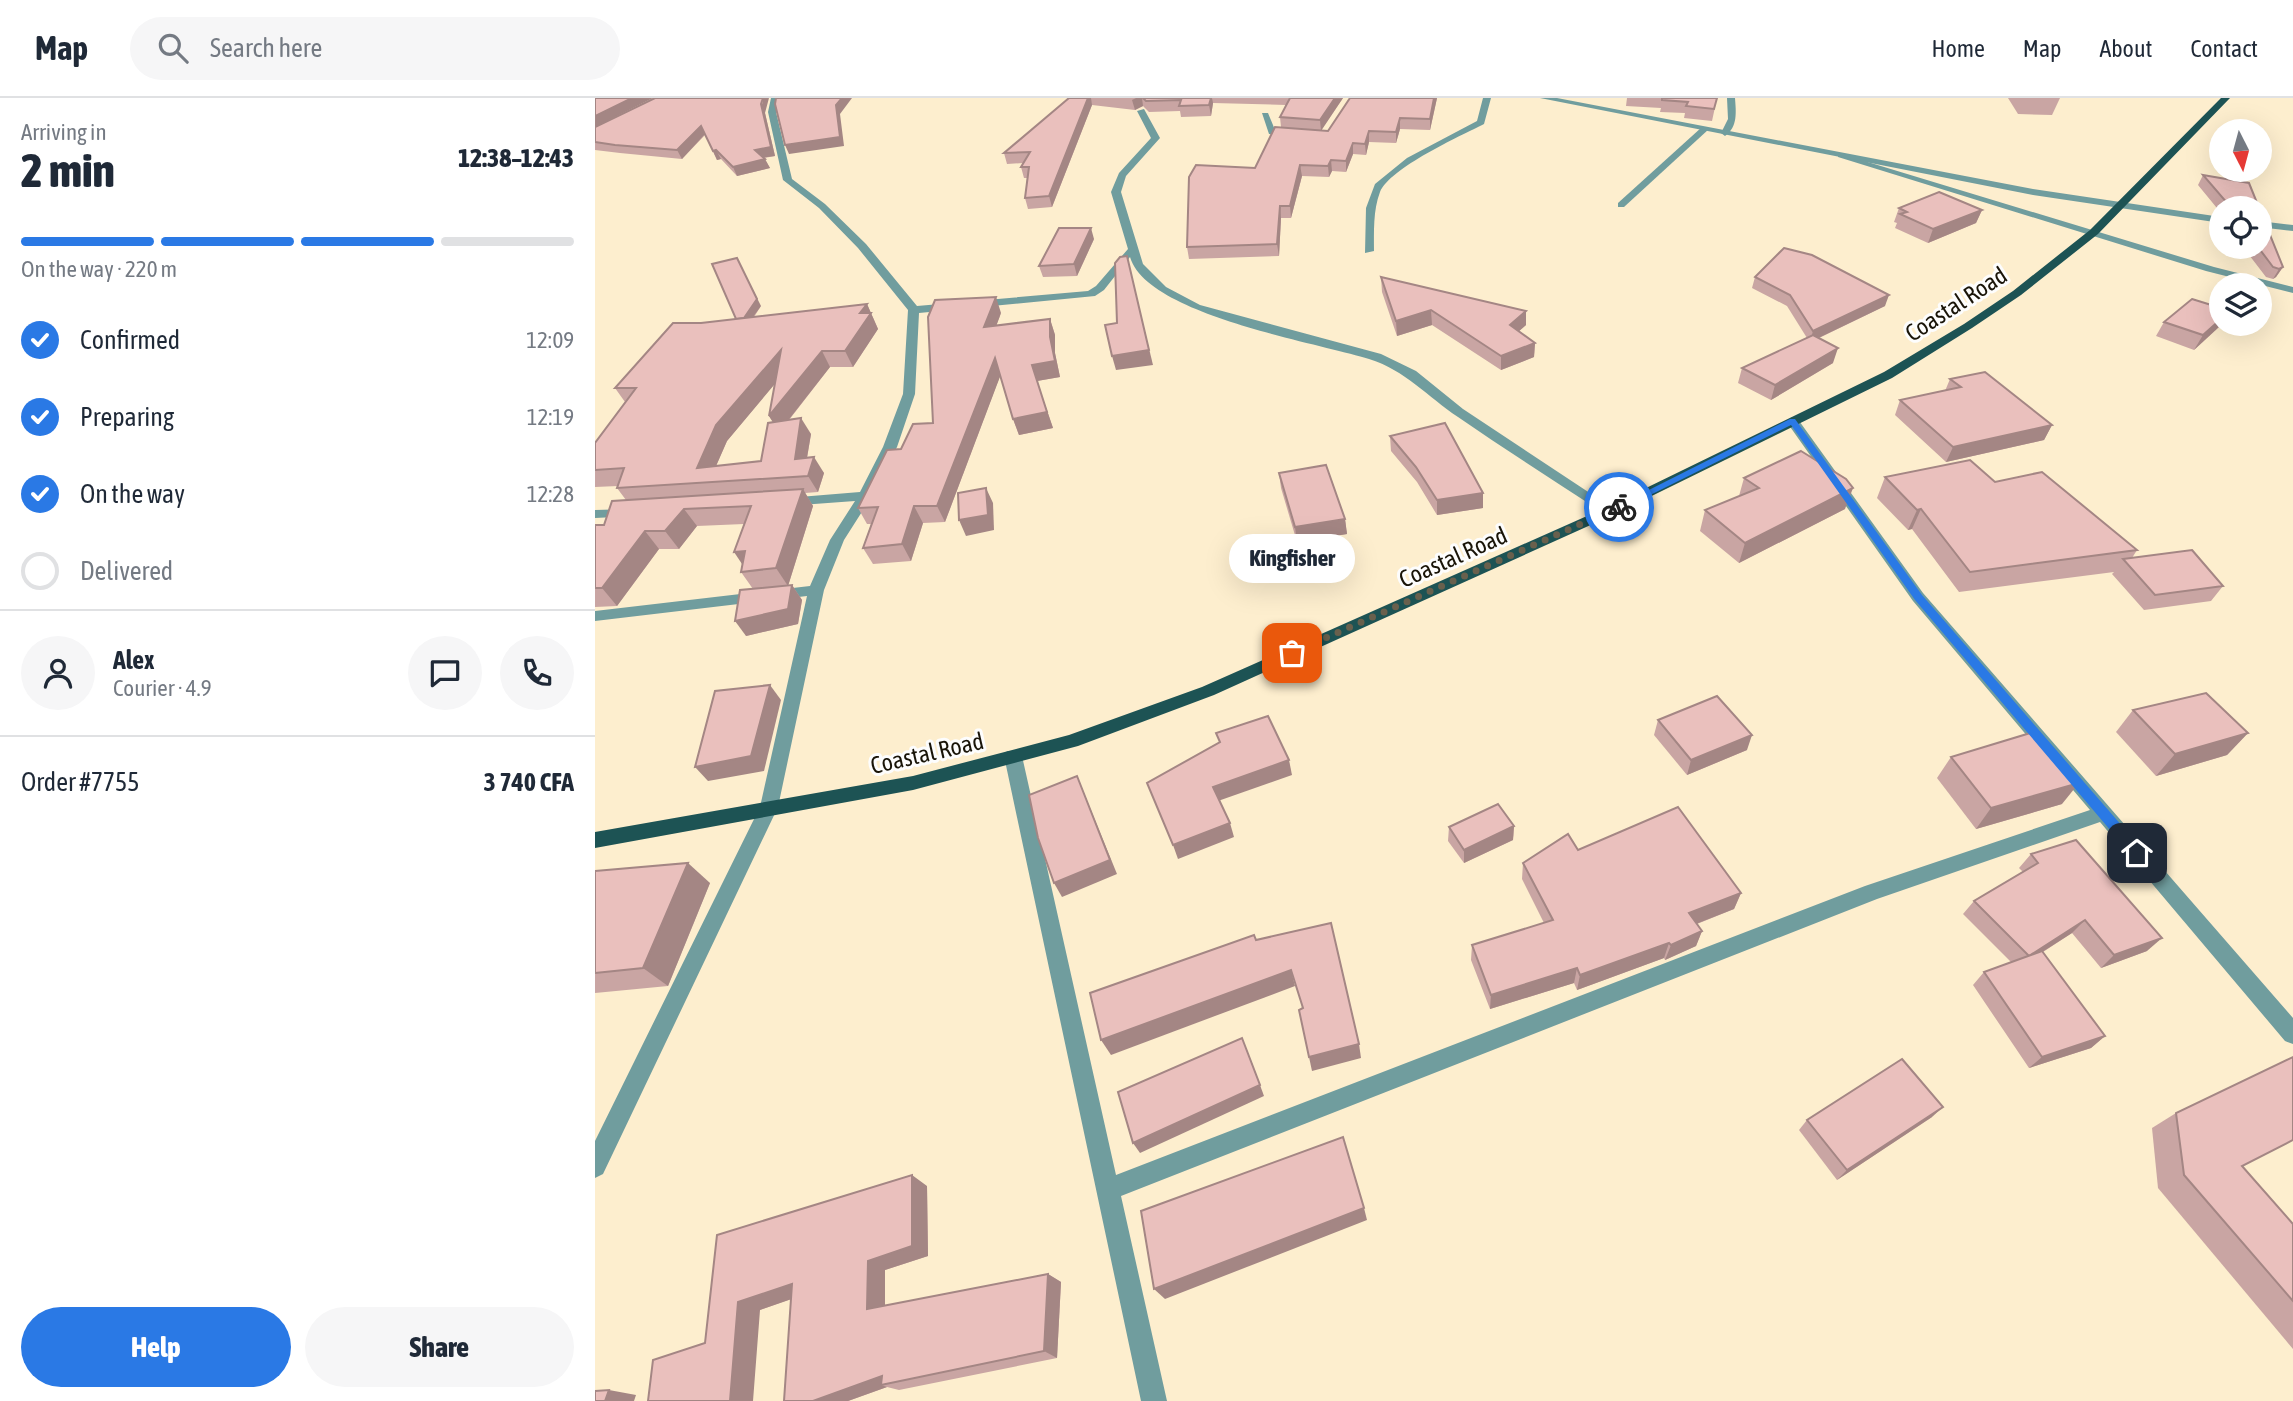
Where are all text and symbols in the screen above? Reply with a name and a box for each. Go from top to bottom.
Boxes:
search box [130,17,620,80]
text: Map [35,29,88,67]
icon: search [154,29,192,67]
text: Search here [210,33,322,63]
text: Home [1931,35,1985,62]
text: Map [2023,35,2061,62]
text: About [2099,35,2152,62]
text: Contact [2190,35,2258,62]
text: Arriving in [21,119,107,145]
north arrow [2209,119,2271,182]
map controls [2209,119,2272,336]
text: 12:38–12:43 [458,143,574,173]
text: 2 min [21,144,115,197]
button: locate [2209,196,2272,259]
text: On the way · 220 m [21,256,177,282]
street label: Coastal Road [1900,261,2012,347]
button: layers [2209,273,2272,336]
icon: check [21,321,59,359]
text: Confirmed [80,325,180,355]
text: 12:09 [526,327,574,353]
icon: check [21,398,59,436]
text: Preparing [80,402,174,432]
text: 12:19 [527,404,574,430]
courier [1584,472,1654,542]
icon: check [21,475,59,513]
text: On the way [80,479,185,509]
text: 12:28 [527,481,574,507]
icon: bike [1600,488,1638,526]
street label: Coastal Road [1395,521,1511,593]
callout: Kingfisher [1229,534,1355,583]
text: Kingfisher [1249,545,1335,571]
text: Delivered [80,556,173,586]
pin [1262,623,1322,683]
icon: bag [1273,634,1311,672]
button: person [21,636,95,710]
button: chat [408,636,482,710]
button: phone [500,636,574,710]
text: Alex [113,645,154,675]
text: Courier · 4.9 [113,675,212,701]
street label: Coastal Road [868,727,986,779]
text: Order #7755 [21,767,140,797]
text: 3 740 CFA [484,767,574,797]
pin [2107,823,2167,883]
icon: home [2118,834,2156,872]
button: Help [21,1307,291,1387]
button: Share [305,1307,574,1387]

